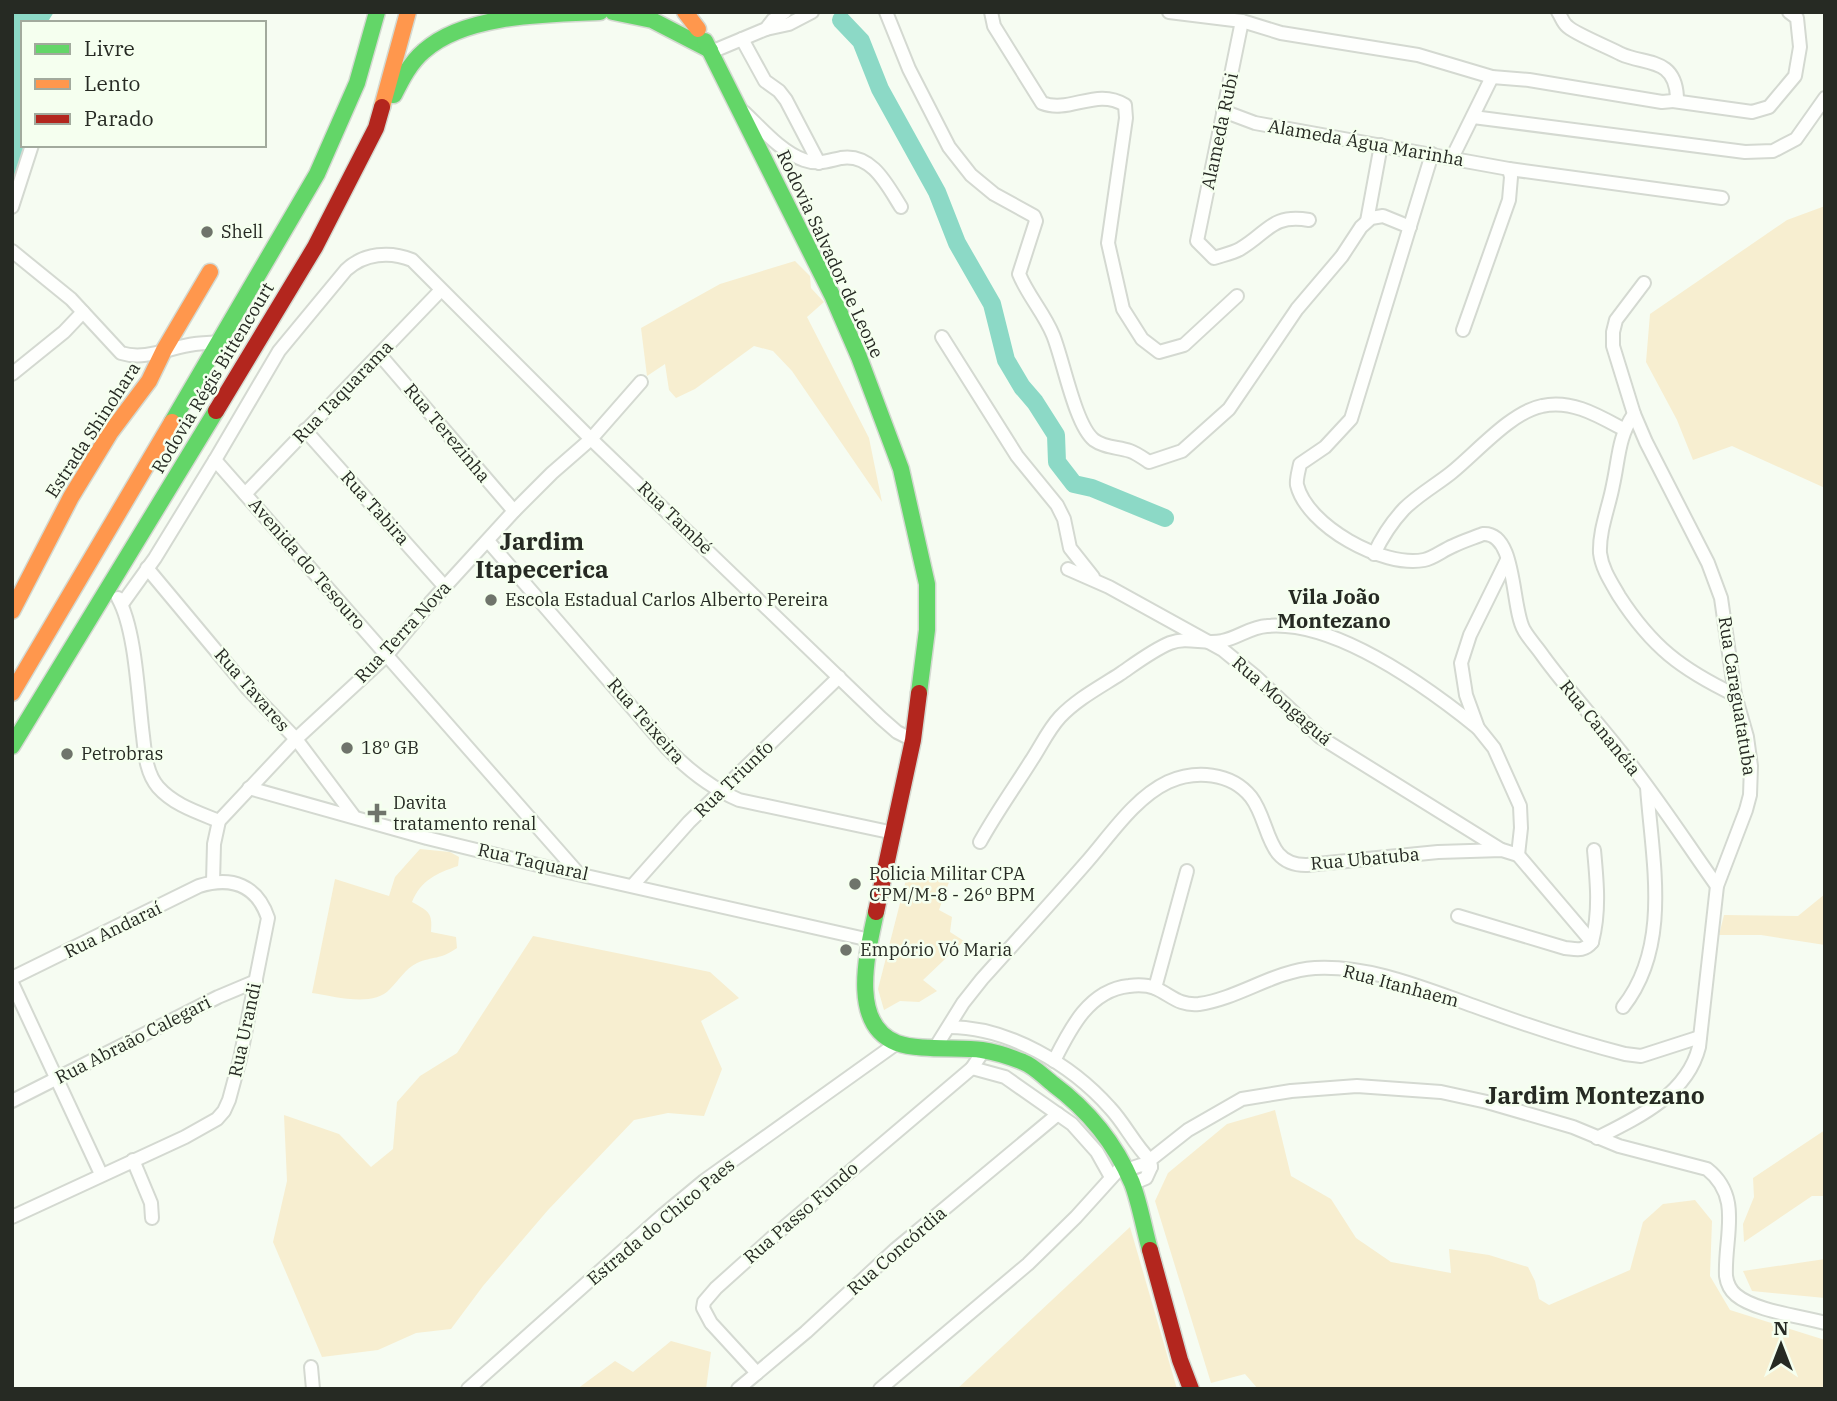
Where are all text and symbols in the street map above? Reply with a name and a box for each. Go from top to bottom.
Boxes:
legend [21,21,266,147]
text: Livre [84,34,135,62]
text: Lento [84,69,140,97]
street label: Alameda Rubi [1196,70,1243,191]
text: Parado [84,104,154,132]
street label: Alameda Água Marinha [1266,114,1466,171]
street label: Rodovia Salvador de Leone [772,146,889,362]
place label: Shell [221,220,263,243]
marker: Shell [199,224,215,240]
street label: Rodovia Régis Bittencourt [146,278,279,477]
street label: Rua Taquarama [288,335,398,448]
street label: Estrada Shinohara [40,357,145,502]
street label: Rua Terezinha [399,378,496,487]
street label: Rua Tabira [336,466,415,550]
street label: Rua També [633,476,718,559]
street label: Avenida do Tesouro [244,493,371,634]
district label: Jardim Itapecerica [475,525,609,585]
street label: Rua Terra Nova [350,576,456,687]
district label: Vila João Montezano [1277,582,1391,634]
place label: Escola Estadual Carlos Alberto Pereira [505,588,828,611]
marker: Escola Estadual Carlos Alberto Pereira [483,592,499,608]
street label: Rua Caraguatatuba [1714,615,1761,777]
street label: Rua Tavares [210,643,295,736]
street label: Rua Mongaguá [1228,651,1337,750]
street label: Rua Teixeira [603,673,690,768]
street label: Rua Cananéia [1555,675,1646,780]
street label: Rua Triunfo [689,735,778,822]
place label: 18º GB [361,736,419,759]
marker: 18º GB [339,740,355,756]
place label: Petrobras [81,742,163,765]
marker: Petrobras [59,746,75,762]
place label: Davita tratamento renal [393,791,537,835]
marker: Davita tratamento renal [367,803,387,823]
street label: Rua Taquaral [476,838,591,885]
street label: Rua Ubatuba [1310,842,1421,875]
place label: Policia Militar CPA CPM/M-8 - 26º BPM [869,862,1035,906]
marker: Policia Militar CPA CPM/M-8 - 26º BPM [847,876,863,892]
street label: Rua Andaraí [60,896,165,963]
place label: Empório Vó Maria [860,938,1012,961]
marker: Empório Vó Maria [838,942,854,958]
street label: Rua Itanhaem [1341,959,1462,1012]
street label: Rua Urandi [223,980,266,1079]
street label: Rua Abraão Calegari [51,990,215,1089]
district label: Jardim Montezano [1485,1079,1705,1111]
street label: Estrada do Chico Paes [582,1153,739,1290]
street label: Rua Passo Fundo [739,1157,863,1269]
street label: Rua Concórdia [842,1201,951,1300]
north arrow [1746,1310,1816,1380]
text: N [1773,1316,1789,1340]

